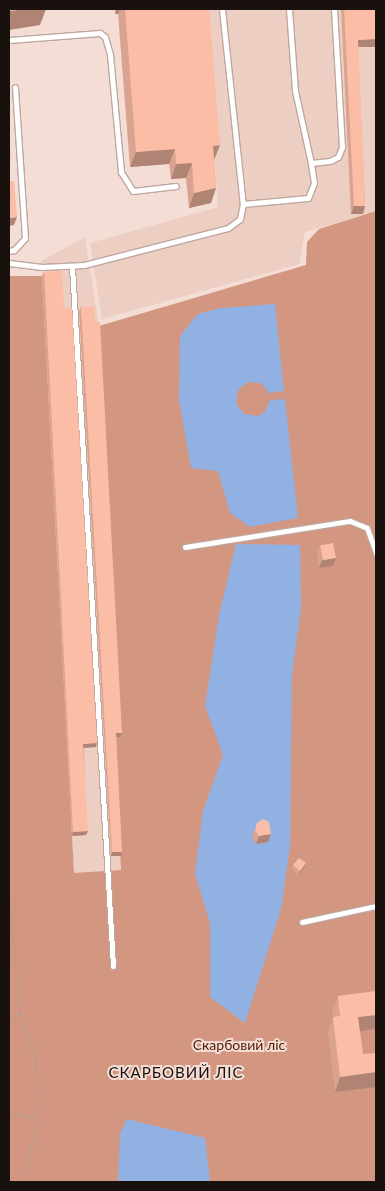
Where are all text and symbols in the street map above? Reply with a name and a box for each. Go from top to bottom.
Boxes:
park label: Скарбовий ліс [193,1037,285,1053]
district label: СКАРБОВИЙ ЛІС [107,1064,245,1082]

